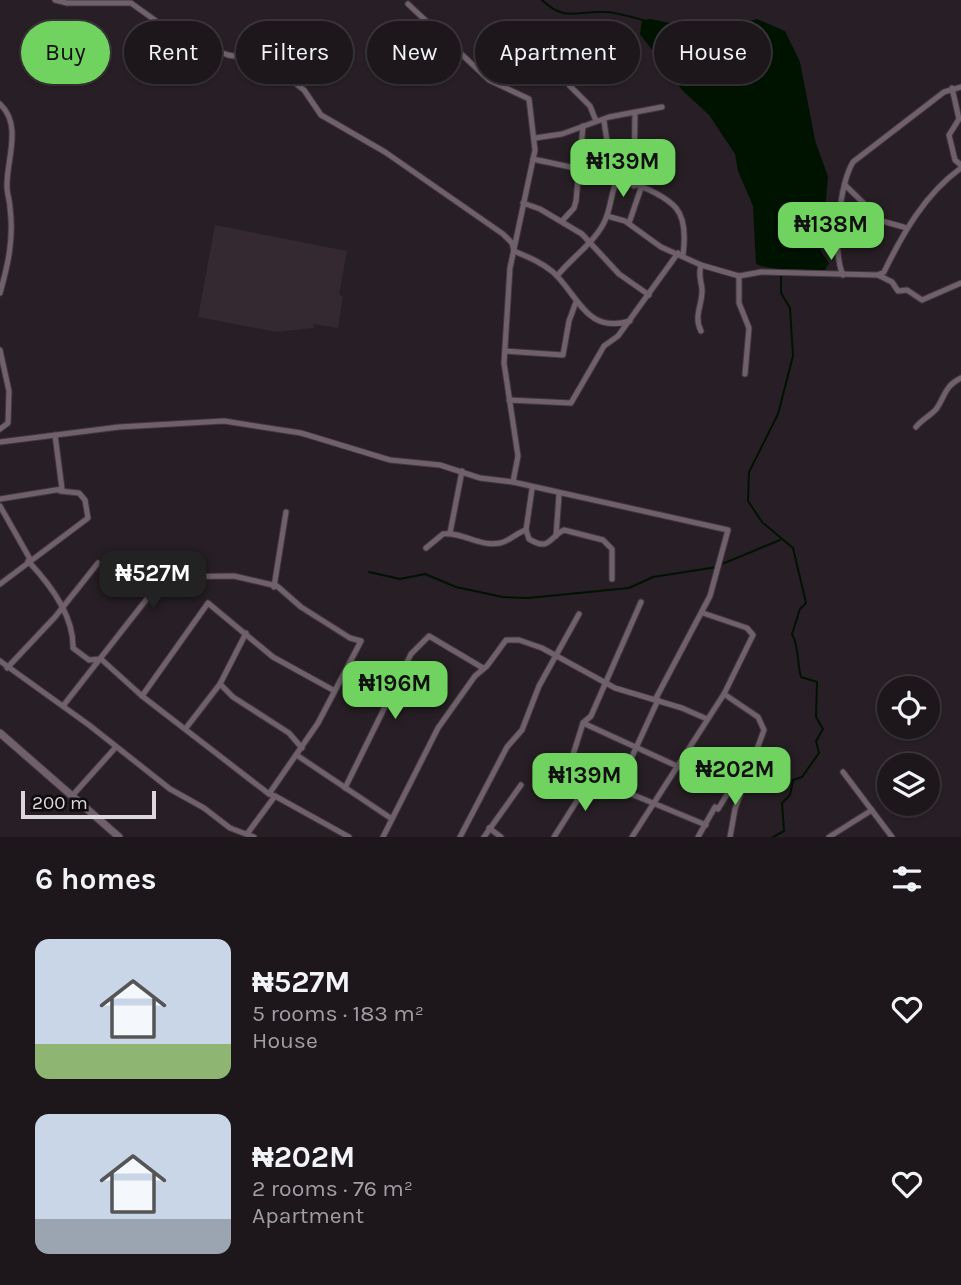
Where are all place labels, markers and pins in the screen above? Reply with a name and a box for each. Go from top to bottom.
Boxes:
pin: ₦139M [574,140,672,199]
pin: ₦138M [782,202,880,262]
pin: ₦527M [104,552,202,611]
pin: ₦196M [346,662,444,721]
pin: ₦202M [686,748,784,807]
pin: ₦139M [536,754,634,813]

